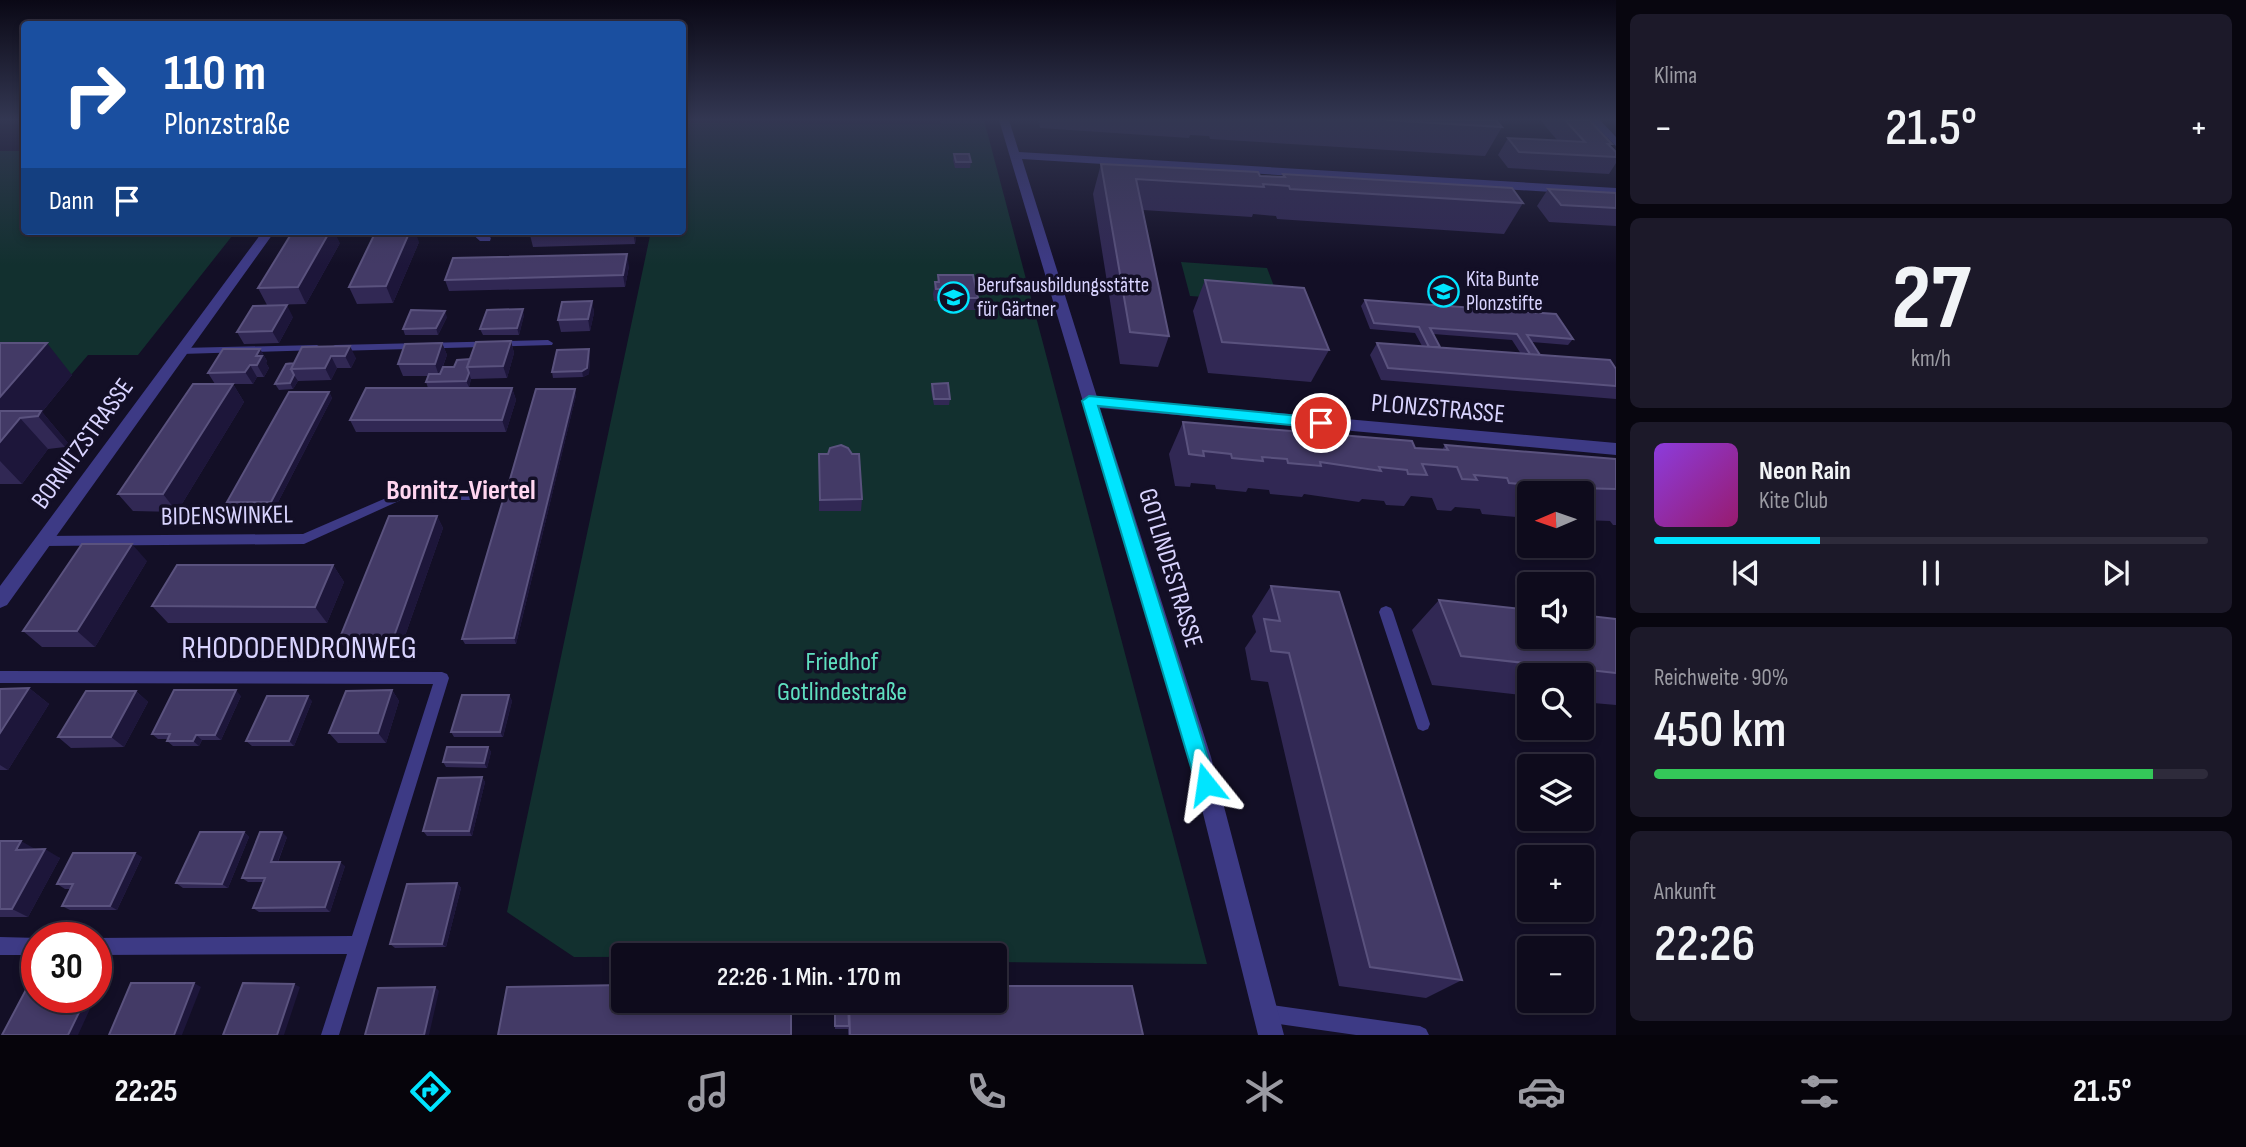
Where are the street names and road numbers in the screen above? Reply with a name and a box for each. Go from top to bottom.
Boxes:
street label: BORNITZSTRASSE [25,373,141,515]
street label: PLONZSTRASSE [1370,388,1506,430]
street label: GOTLINDESTRASSE [1131,485,1209,651]
street label: BIDENSWINKEL [161,499,294,533]
street label: RHODODENDRONWEG [181,629,417,668]

